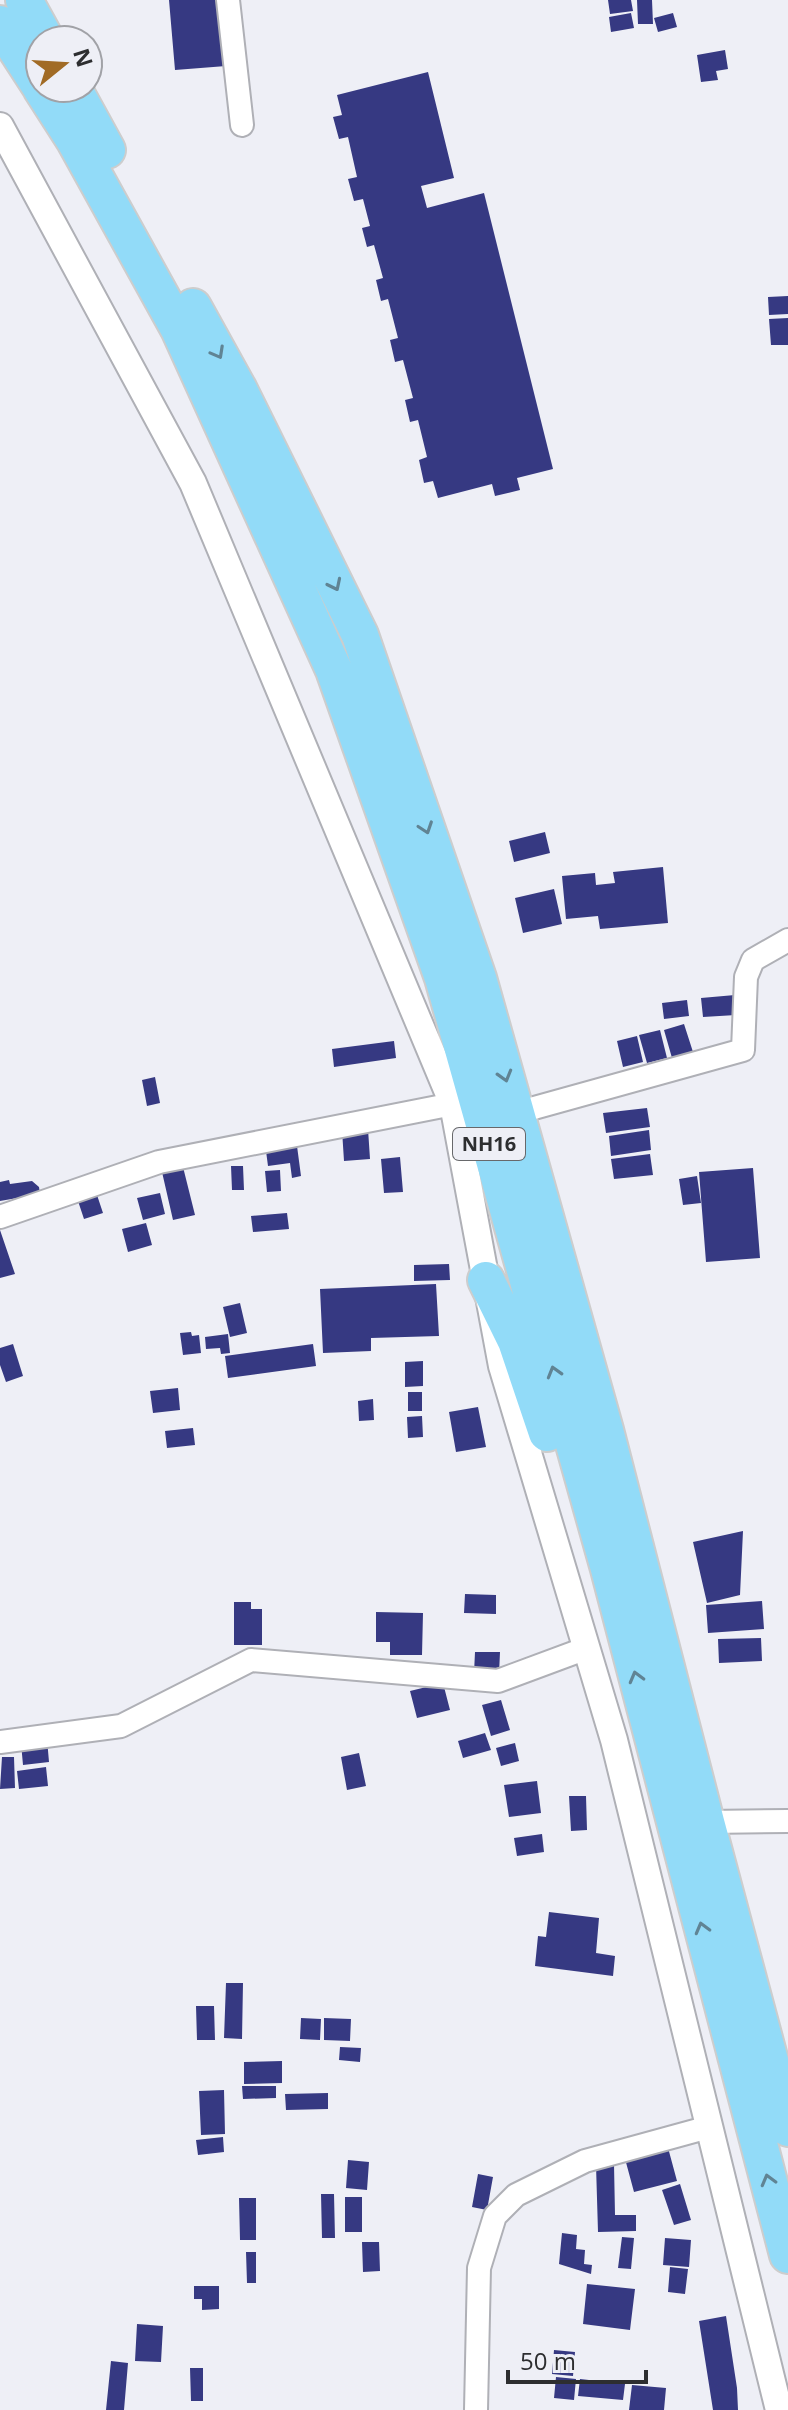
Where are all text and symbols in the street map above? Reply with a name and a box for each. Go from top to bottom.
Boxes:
north arrow [24,24,104,104]
text: N [67,44,101,71]
one-way arrow [208,344,224,358]
one-way arrow [325,576,341,591]
one-way arrow [417,820,433,834]
one-way arrow [496,1068,512,1082]
road number: NH16 [453,1128,525,1160]
one-way arrow [546,1365,563,1379]
one-way arrow [629,1670,646,1684]
one-way arrow [695,1922,712,1936]
one-way arrow [761,2173,778,2187]
scale bar [508,2334,646,2384]
text: 50 m [520,2344,576,2377]

